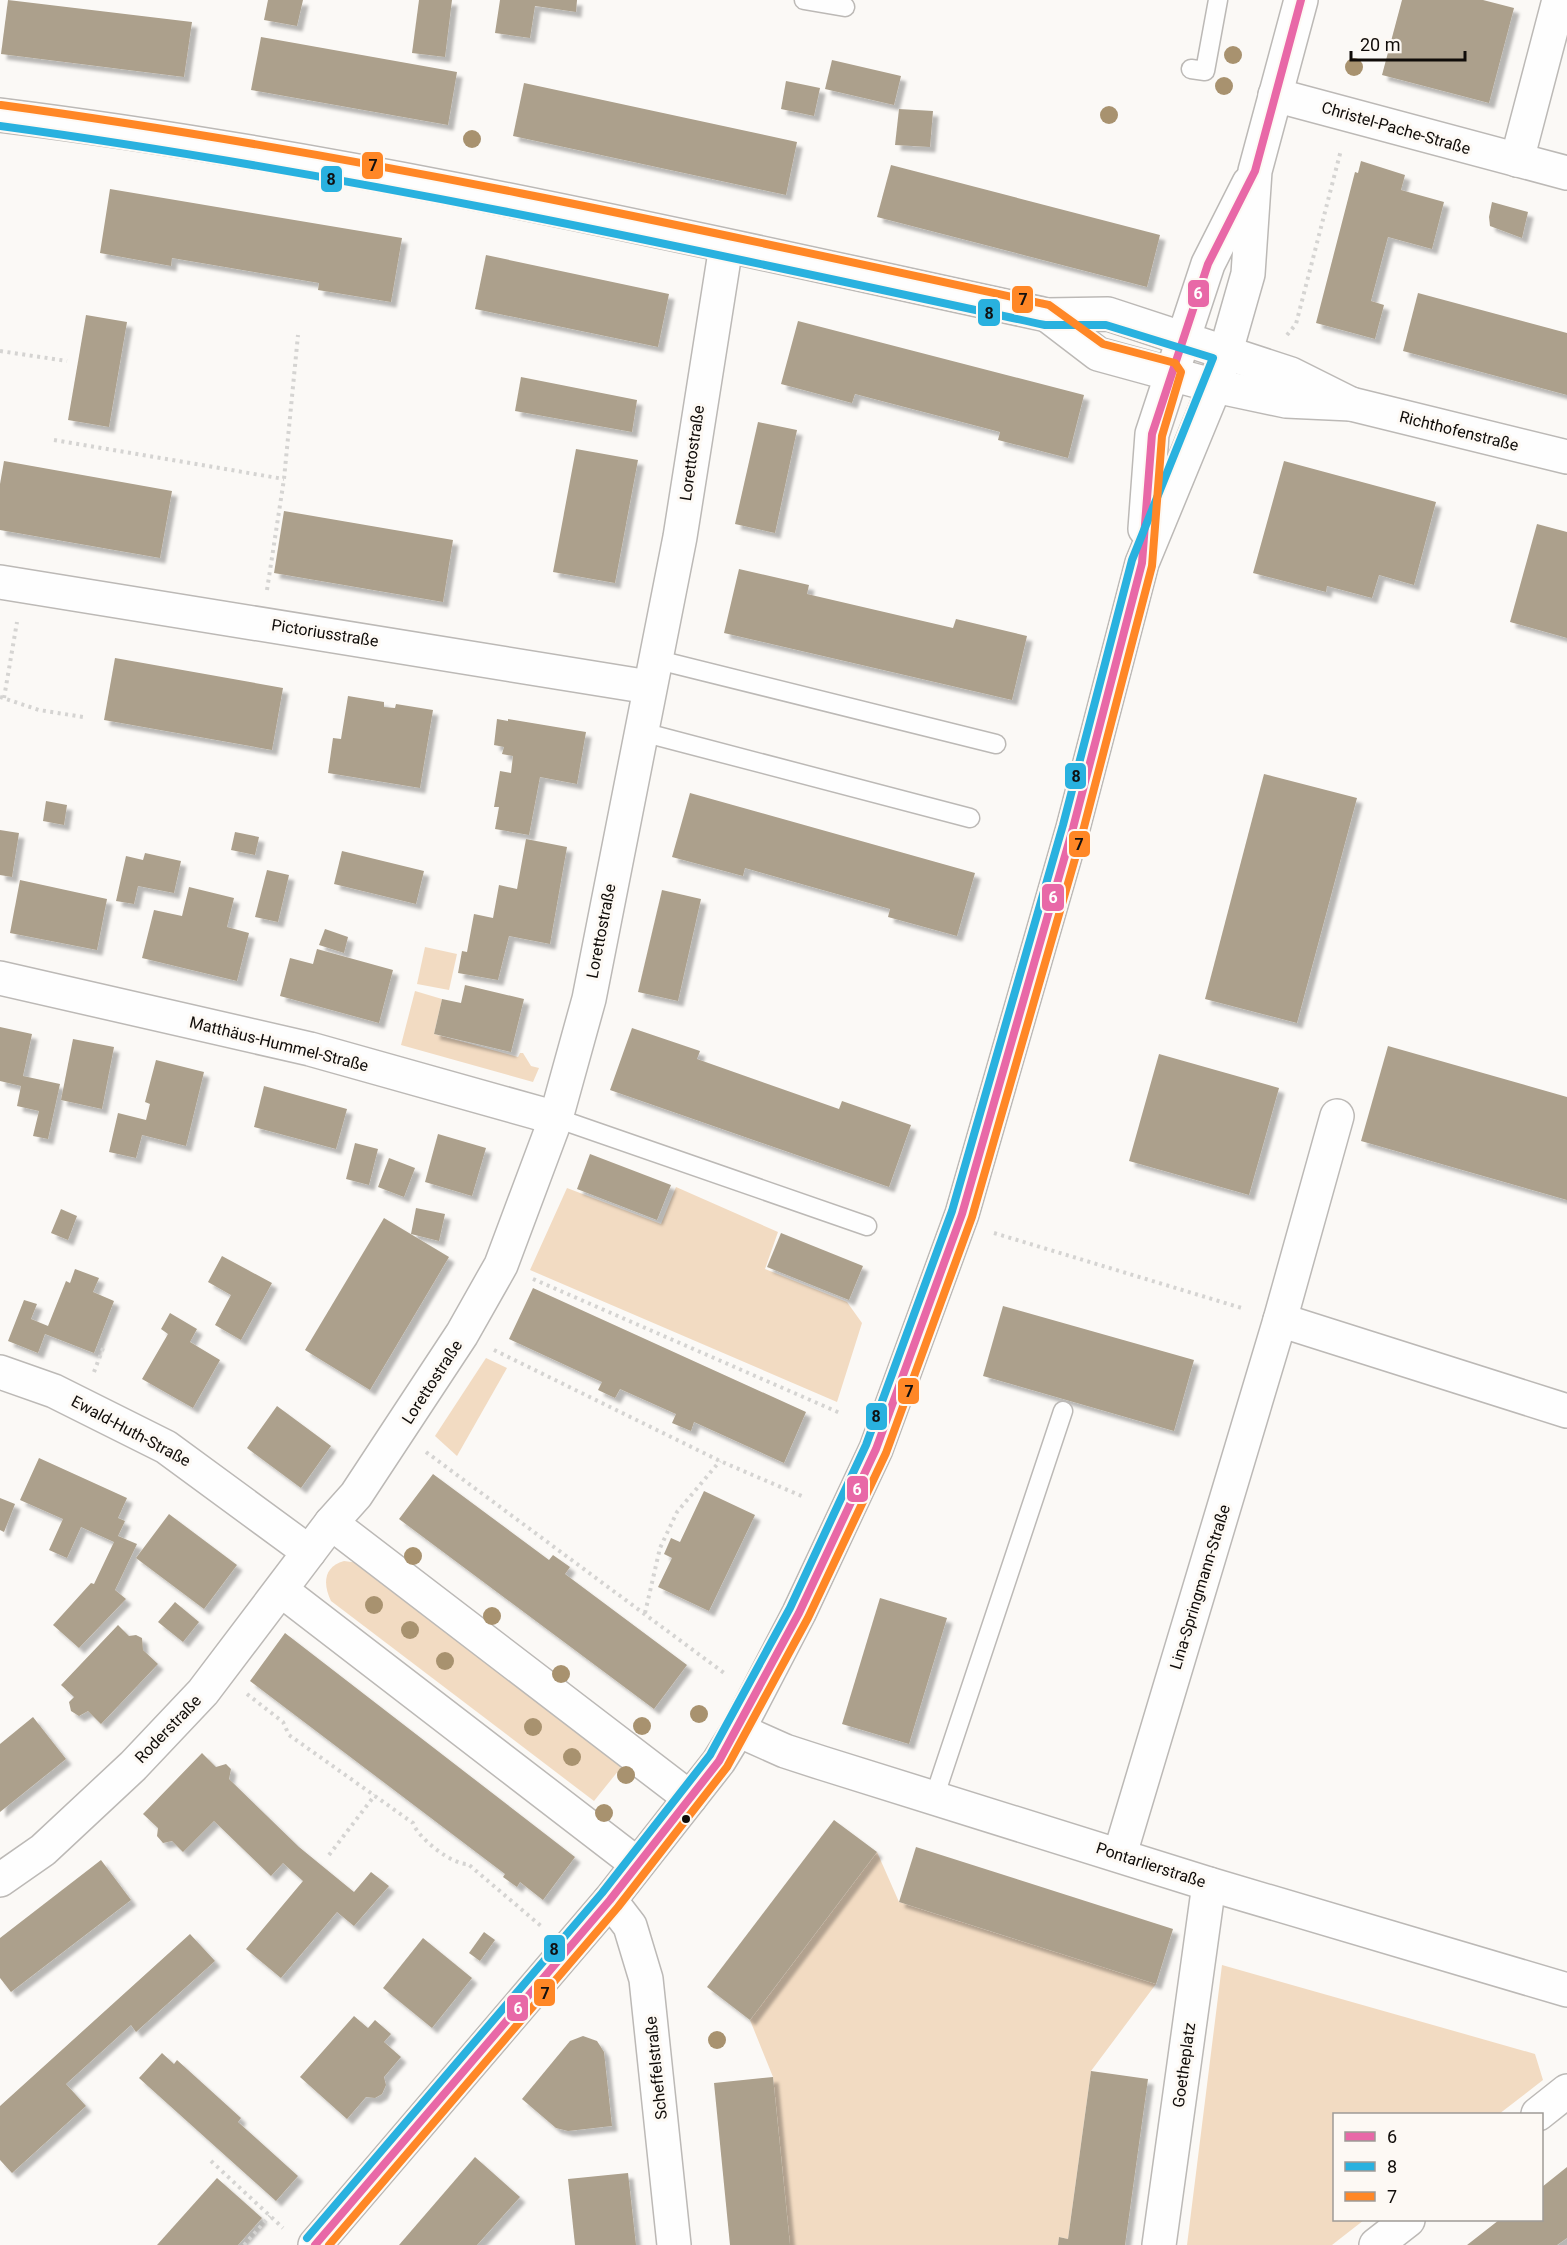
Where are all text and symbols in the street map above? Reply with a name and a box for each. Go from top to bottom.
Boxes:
scale bar [1351,24,1465,62]
text: 20 m [1360,34,1400,55]
street label: Christel-Pache-Straße [1319,98,1473,158]
line badge: 7 [361,151,384,180]
text: 7 [368,156,378,175]
line badge: 8 [320,165,343,193]
text: 8 [326,170,336,189]
line badge: 6 [1187,279,1210,308]
text: 6 [1193,284,1203,303]
line badge: 7 [1011,285,1034,314]
text: 7 [1018,290,1028,309]
line badge: 8 [977,298,1001,327]
text: 8 [984,304,994,323]
street label: Lorettostraße [676,404,708,502]
street label: Richthofenstraße [1397,407,1521,455]
street label: Pictoriusstraße [270,615,380,651]
line badge: 8 [1064,762,1087,790]
text: 8 [1071,767,1081,786]
line badge: 7 [1068,830,1091,858]
text: 7 [1074,835,1084,854]
street label: Lorettostraße [582,882,620,980]
line badge: 6 [1041,883,1065,912]
text: 6 [1048,888,1058,907]
street label: Matthäus-Hummel-Straße [188,1013,370,1075]
street label: Lorettostraße [398,1336,466,1428]
line badge: 7 [897,1377,920,1405]
text: 7 [904,1382,914,1401]
street label: Ewald-Huth-Straße [68,1392,194,1470]
line badge: 8 [865,1402,888,1431]
text: 8 [871,1407,881,1426]
line badge: 6 [846,1475,869,1503]
text: 6 [852,1480,862,1499]
street label: Lina-Springmann-Straße [1166,1502,1234,1672]
street label: Roderstraße [131,1691,205,1767]
unlabelled marker [680,1813,692,1825]
street label: Pontarlierstraße [1094,1838,1208,1892]
line badge: 8 [543,1934,566,1963]
text: 8 [549,1940,559,1959]
line badge: 7 [533,1978,556,2007]
text: 7 [540,1984,550,2003]
line badge: 6 [506,1994,529,2022]
text: 6 [513,1999,523,2018]
street label: Scheffelstraße [641,2015,671,2121]
street label: Goetheplatz [1169,2021,1199,2109]
legend [1333,2113,1543,2221]
text: 6 [1387,2126,1397,2147]
text: 8 [1387,2156,1397,2177]
text: 7 [1387,2186,1397,2207]

